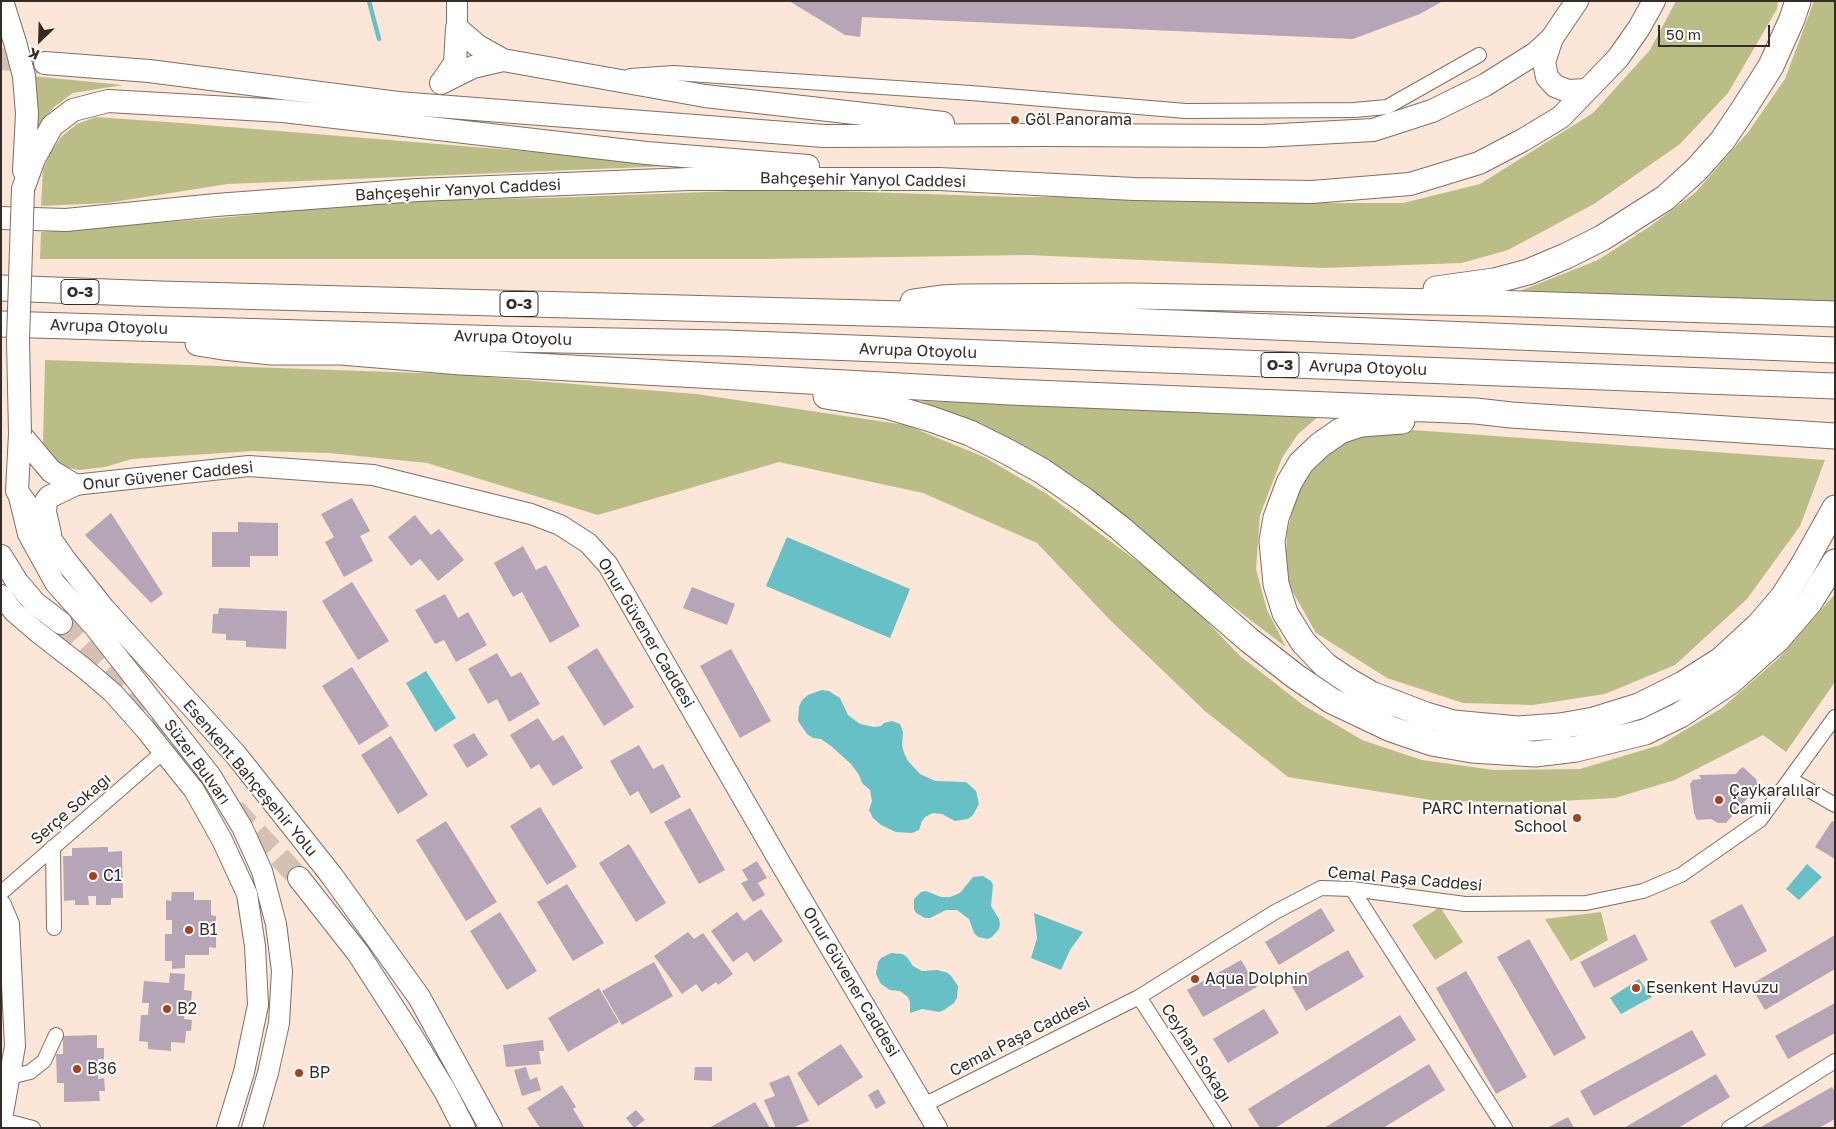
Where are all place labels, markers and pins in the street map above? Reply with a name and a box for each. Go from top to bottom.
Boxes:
place label: Göl Panorama [1025,110,1132,130]
marker: Göl Panorama [1009,114,1021,126]
place label: Çaykaralılar Camii [1729,781,1820,819]
marker: Çaykaralılar Camii [1713,794,1725,806]
place label: PARC International School [1422,799,1567,837]
marker: PARC International School [1571,812,1583,824]
place label: C1 [103,866,122,886]
marker: C1 [87,870,99,882]
place label: B1 [199,920,217,940]
marker: B1 [183,924,195,936]
place label: Aqua Dolphin [1205,969,1308,989]
marker: Aqua Dolphin [1189,973,1201,985]
place label: Esenkent Havuzu [1646,978,1779,998]
marker: Esenkent Havuzu [1630,982,1642,994]
place label: B2 [177,999,197,1019]
marker: B2 [161,1003,173,1015]
place label: B36 [87,1059,117,1079]
marker: B36 [71,1063,83,1075]
place label: BP [309,1063,330,1083]
marker: BP [293,1067,305,1079]

